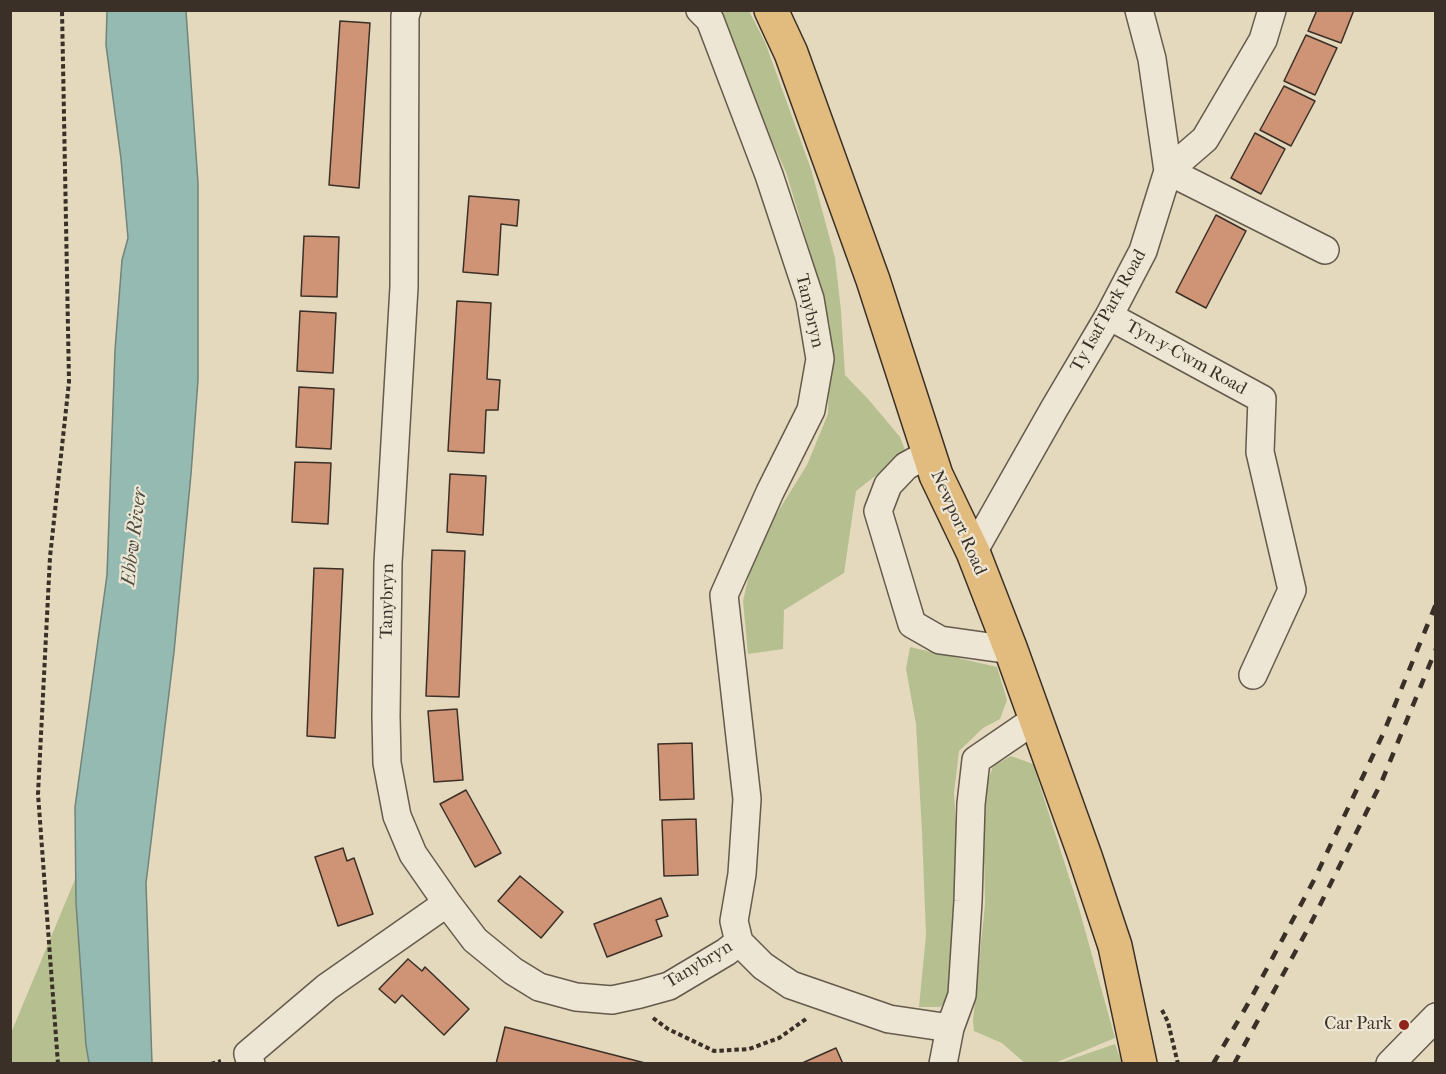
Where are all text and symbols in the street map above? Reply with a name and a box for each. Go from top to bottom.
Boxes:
street label: Ty Isaf Park Road [1066,246,1152,376]
street label: Tanybryn [790,272,828,350]
street label: Tyn-y-Cwm Road [1122,316,1250,400]
street label: Newport Road [925,467,991,579]
water label: Ebbw River [117,487,153,587]
street label: Tanybryn [377,563,399,639]
street label: Tanybryn [661,936,737,994]
place label: Car Park [1324,1014,1392,1036]
marker: Car Park [1397,1018,1411,1032]

